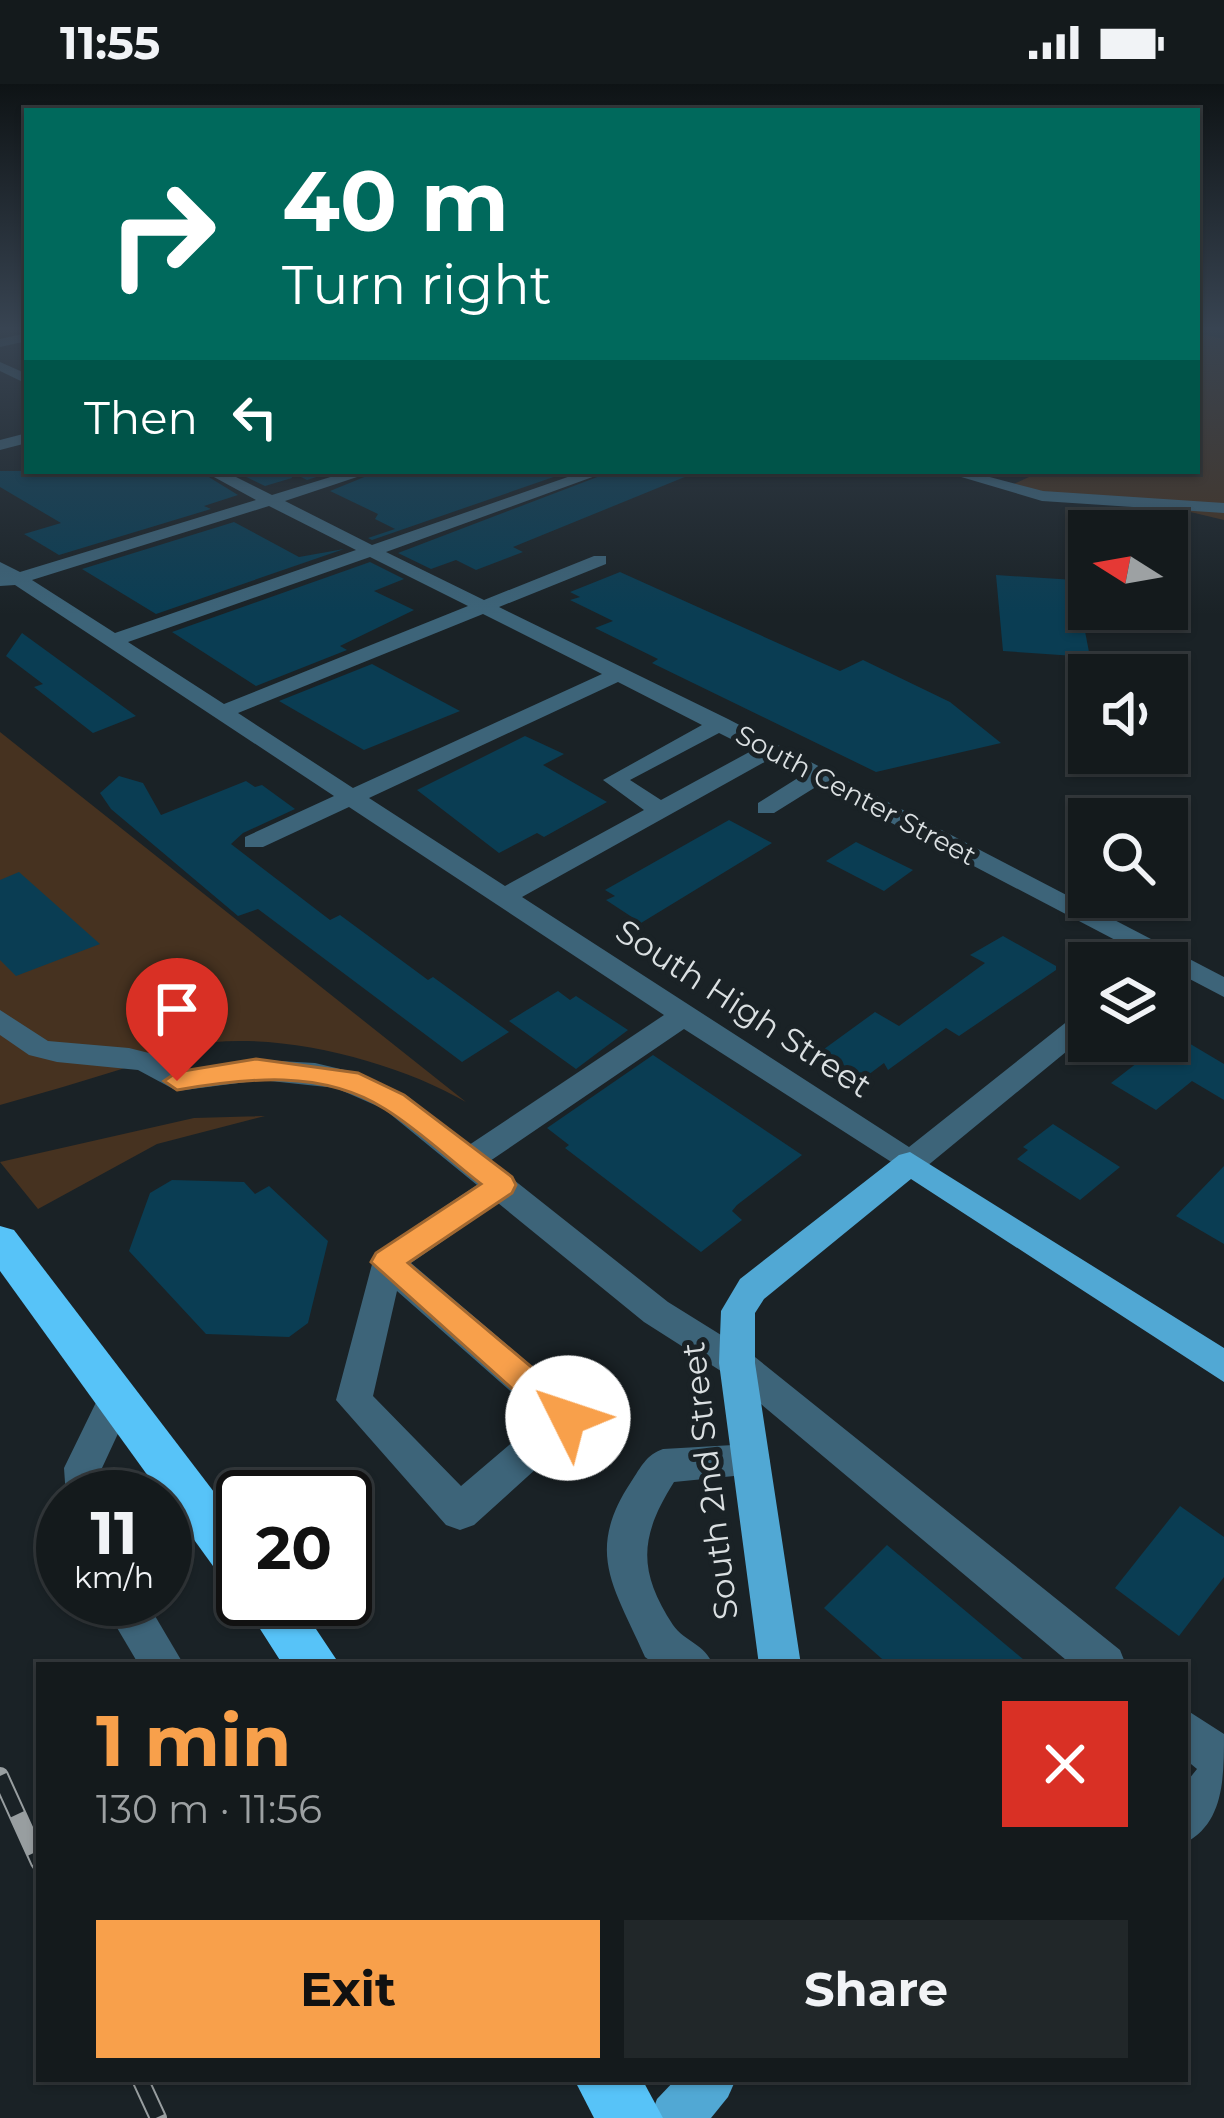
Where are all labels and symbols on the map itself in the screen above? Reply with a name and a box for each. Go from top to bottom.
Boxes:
north arrow [1068,510,1188,630]
street label: South Center Street [730,718,982,872]
street label: South High Street [609,910,879,1106]
pin [126,958,228,1081]
street label: South 2nd Street [672,1340,746,1622]
position arrow [505,1355,631,1481]
speed limit sign: 20 [216,1470,372,1626]

